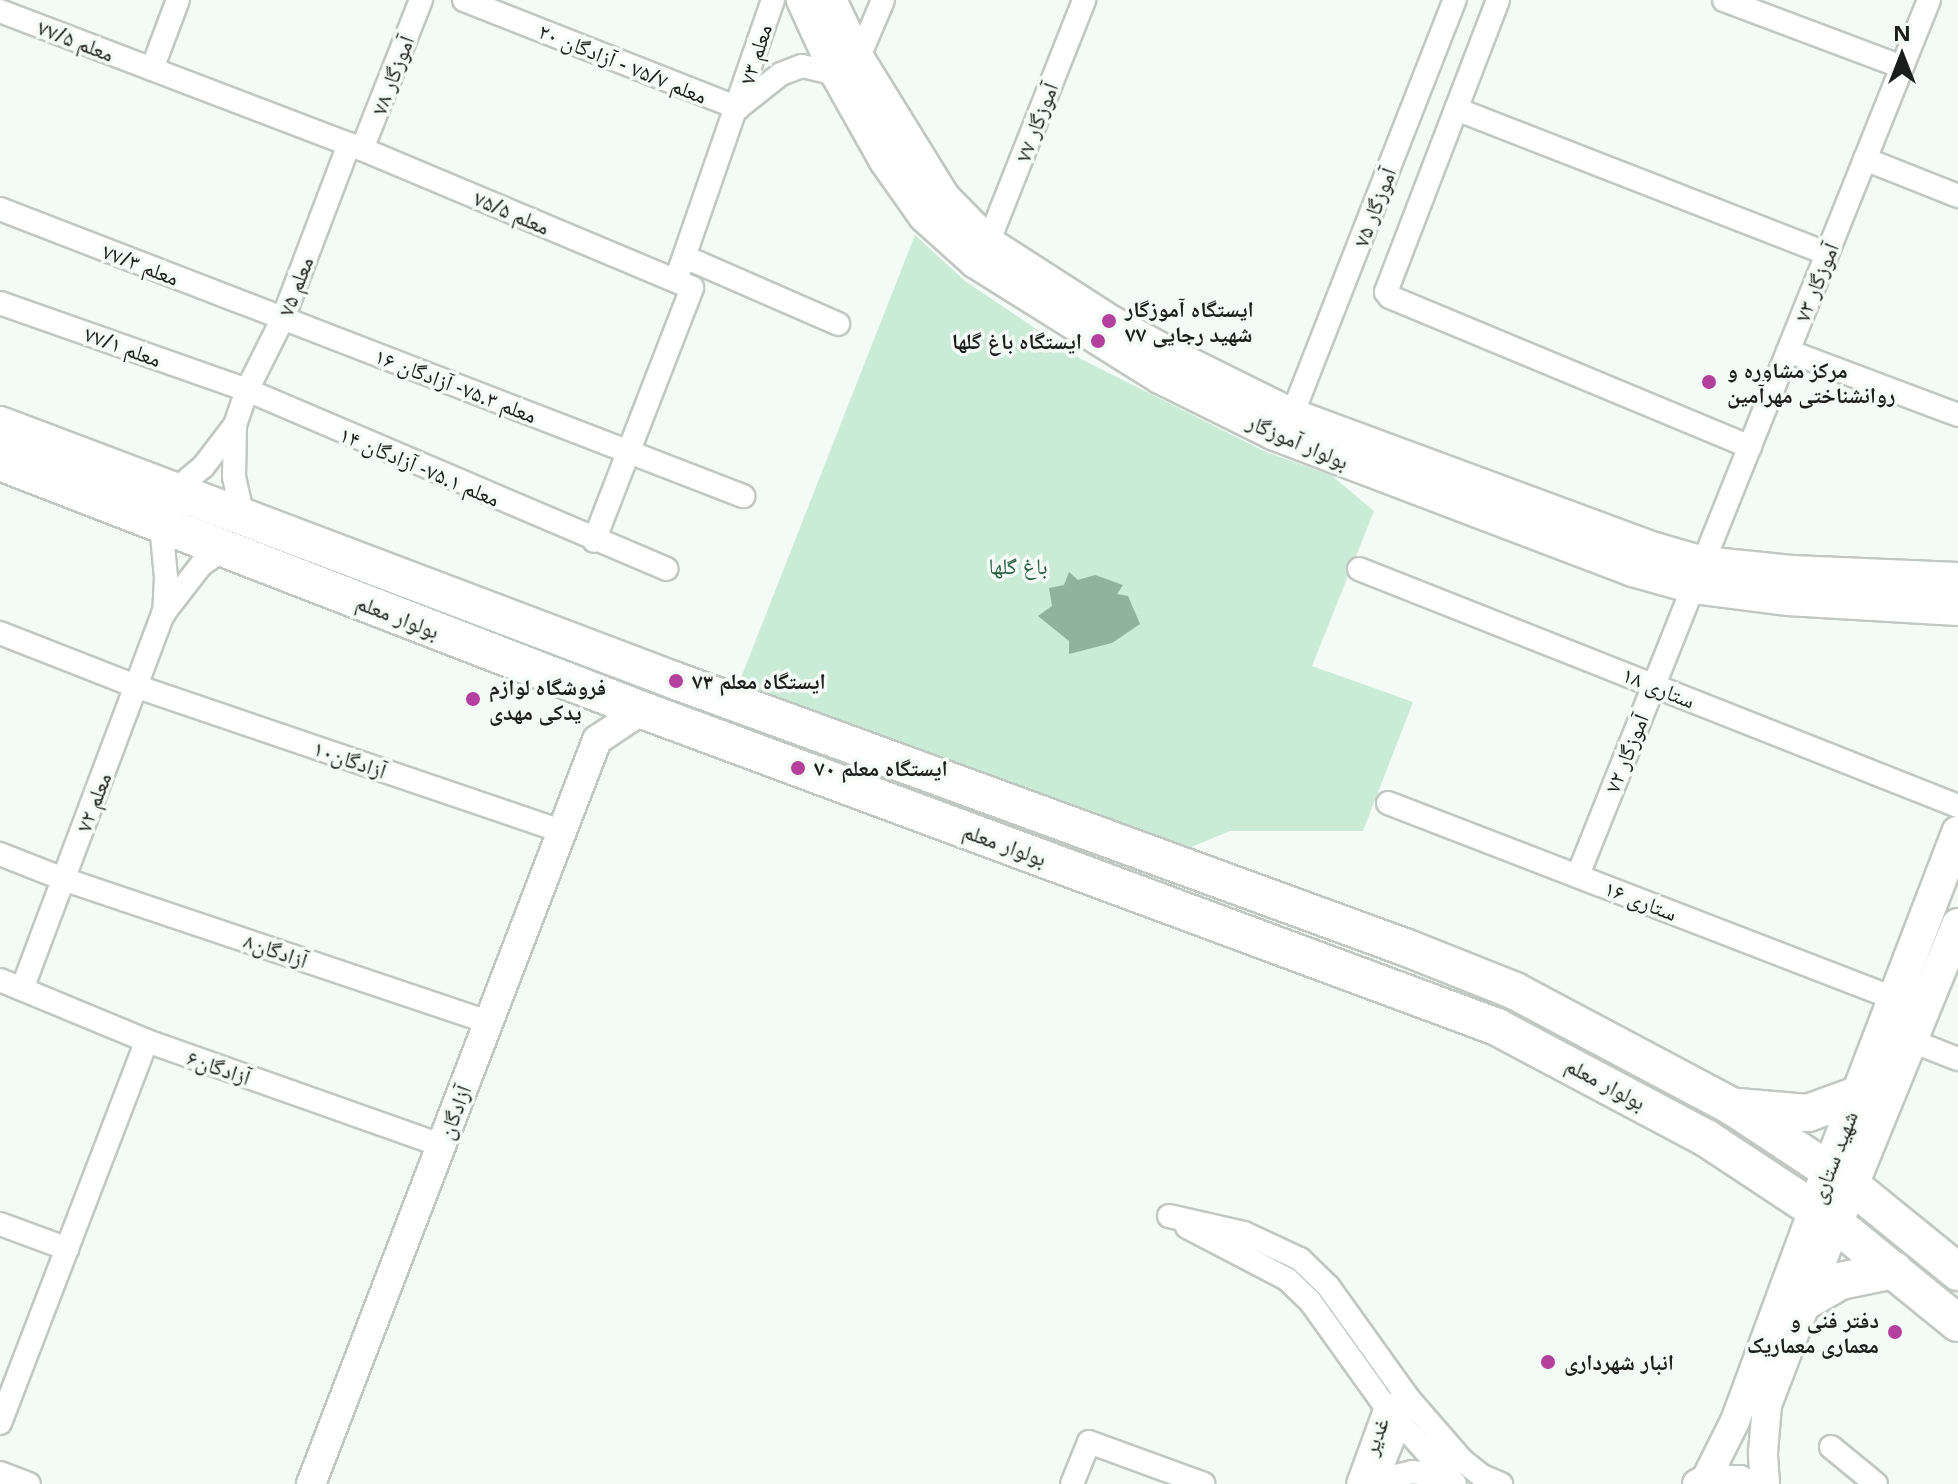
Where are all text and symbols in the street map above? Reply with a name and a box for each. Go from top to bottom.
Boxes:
street label: معلم ۷۷/۵ [34,13,118,67]
north arrow [1862,16,1942,96]
street label: معلم ۷۵/۷ - آزادگان ۲۰ [535,17,711,109]
text: N [1893,17,1911,47]
street label: معلم ۷۳ [733,21,777,87]
street label: آموزگار ۷۸ [365,32,419,118]
street label: ۷۷ آموزگار [1009,79,1063,165]
street label: آموزگار ۷۵ [1347,164,1401,250]
street label: معلم ۷۵/۵ [470,184,554,240]
street label: معلم ۷۷/۳ [99,237,183,291]
street label: ۷۳ آموزگار [1788,239,1844,325]
street label: معلم ۷۵ [272,253,318,319]
place label: ایستگاه آموزگار شهید رجایی ۷۷ [1125,295,1254,346]
marker: ایستگاه آموزگار شهید رجایی ۷۷ [1100,312,1118,330]
street label: معلم ۷۷/۱ [81,320,165,372]
place label: ایستگاه باغ گلها [952,328,1082,354]
marker: ایستگاه باغ گلها [1089,332,1107,350]
street label: معلم ۷۵.۳- آزادگان ۱۶ [371,342,541,428]
place label: مرکز مشاوره و روانشناختی مهرآمین [1727,356,1895,408]
marker: مرکز مشاوره و روانشناختی مهرآمین [1698,371,1720,393]
street label: بولوار آموزگار [1243,408,1353,474]
street label: معلم ۷۵.۱- آزادگان ۱۴ [336,420,504,512]
park label: باغ گلها [988,553,1048,579]
street label: بولوار معلم [353,588,443,644]
street label: ستاری ۱۸ [1619,661,1699,713]
place label: ایستگاه معلم ۷۳ [692,668,826,694]
marker: ایستگاه معلم ۷۳ [667,672,685,690]
place label: فروشگاه لوازم یدکی مهدی [489,673,606,724]
marker: فروشگاه لوازم یدکی مهدی [464,690,482,708]
street label: ۷۲ آموزگار [1598,710,1654,796]
street label: آزادگان۱۰ [310,734,390,784]
place label: ایستگاه معلم ۷۰ [814,755,948,781]
marker: ایستگاه معلم ۷۰ [789,759,807,777]
street label: معلم ۷۲ [70,769,116,835]
street label: بولوار معلم [960,817,1050,871]
street label: ستاری ۱۶ [1601,874,1681,926]
street label: آزادگان۸ [241,927,311,973]
street label: آزادگان۶ [184,1044,254,1090]
street label: بولوار معلم [1561,1051,1651,1115]
street label: آزادگان [432,1081,476,1143]
street label: شهید ستاری [1803,1107,1863,1207]
place label: دفتر فنی و معماری معماریک [1747,1306,1879,1358]
marker: دفتر فنی و معماری معماریک [1886,1323,1904,1341]
place label: انبار شهرداری [1564,1349,1674,1375]
marker: انبار شهرداری [1539,1353,1557,1371]
street label: غدیر [1356,1414,1394,1458]

